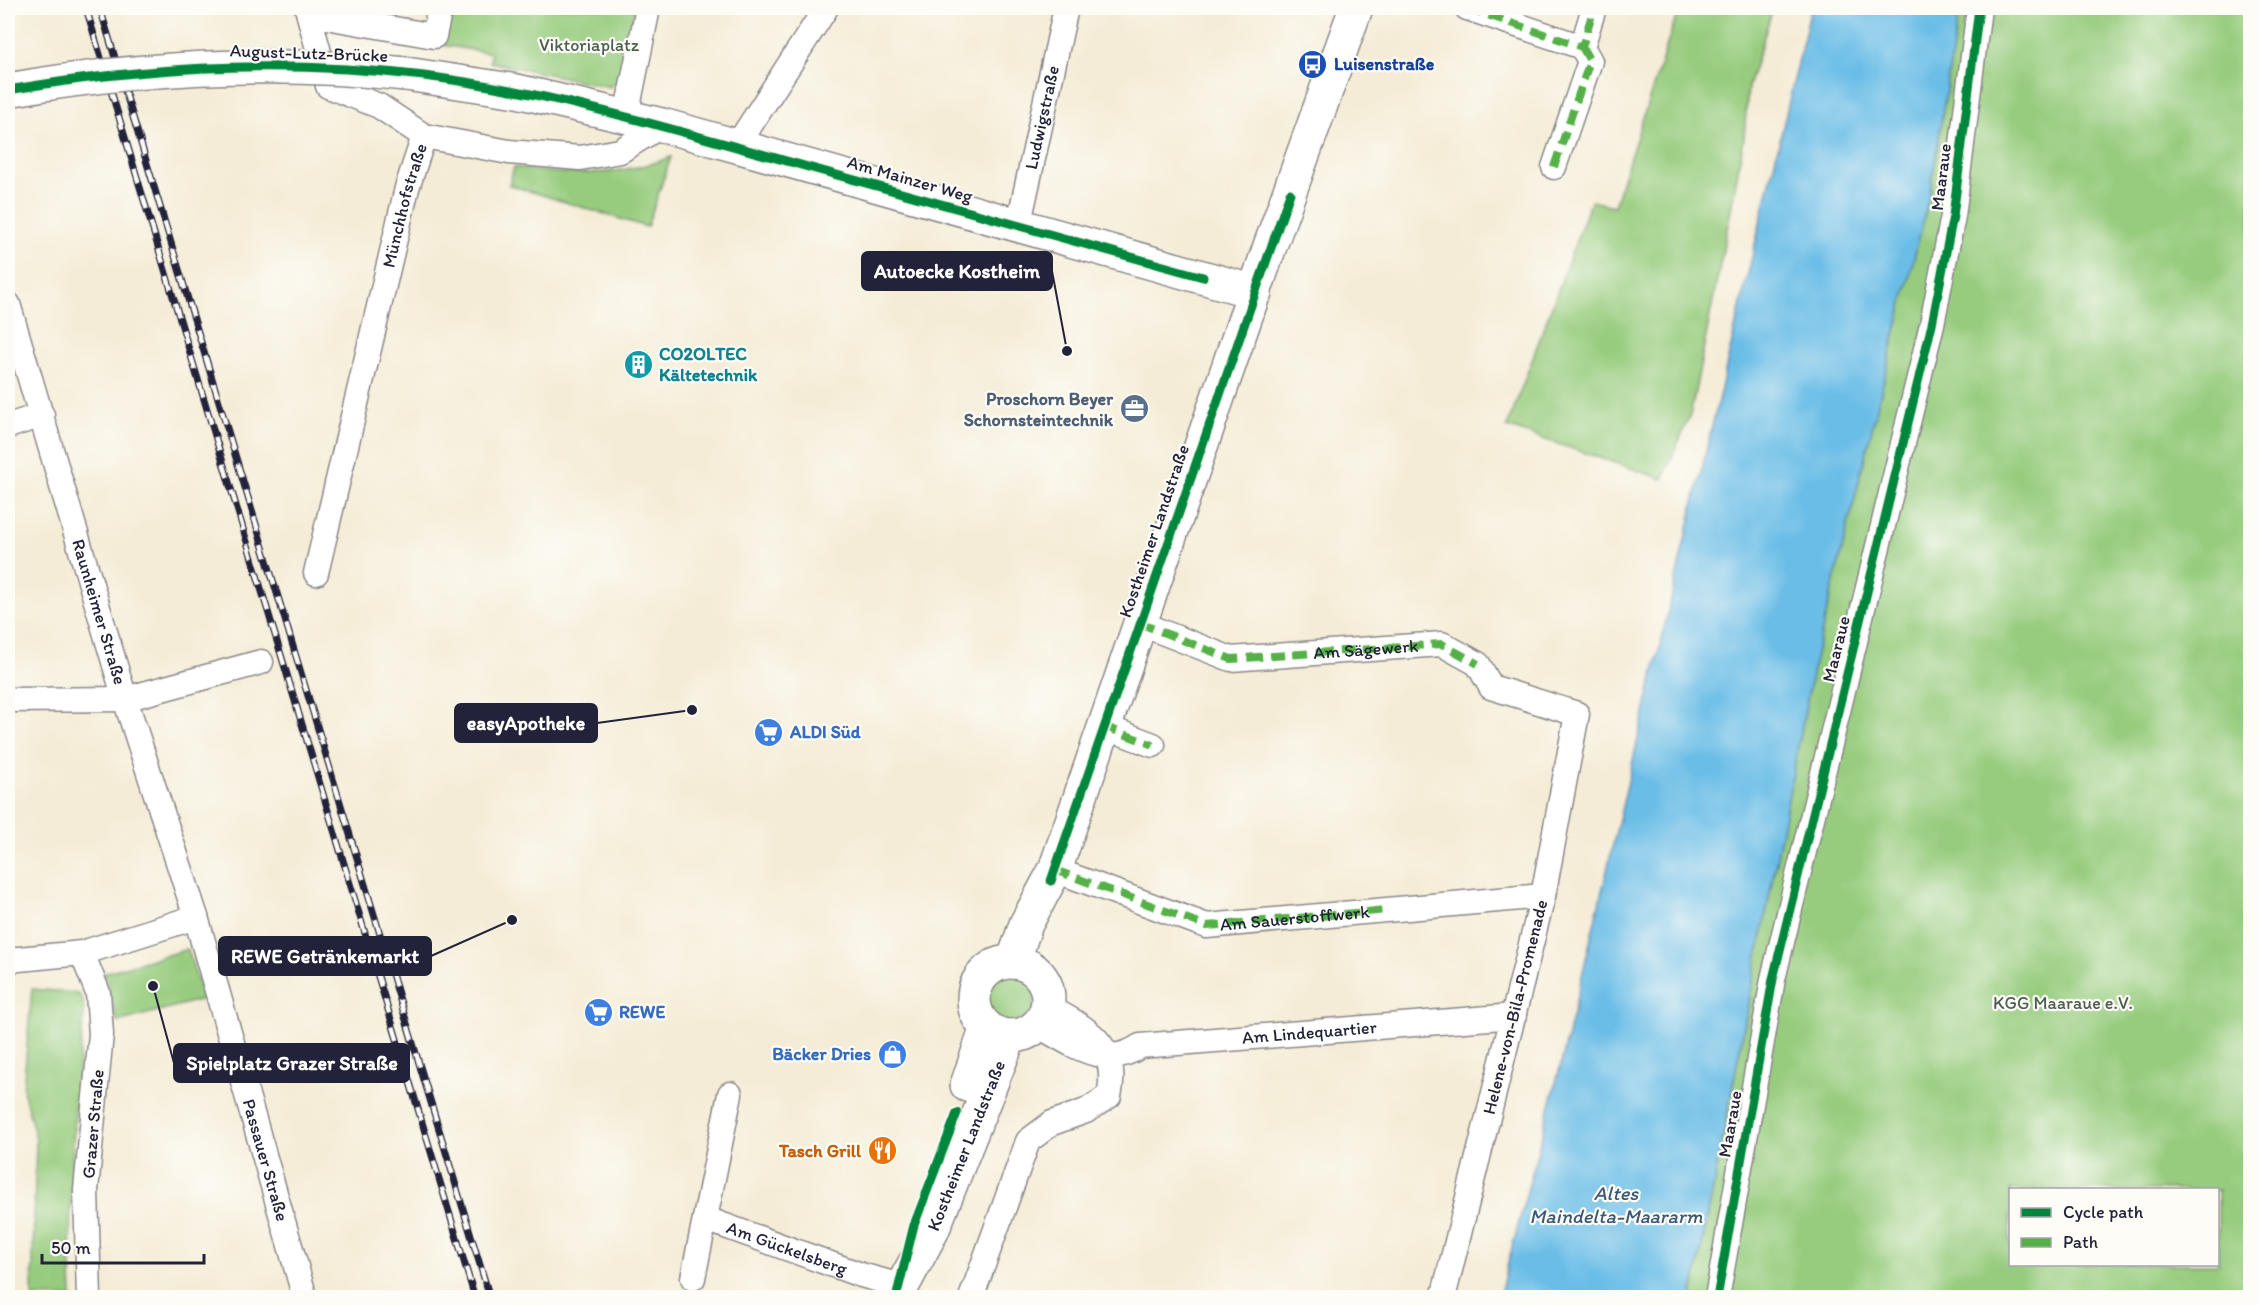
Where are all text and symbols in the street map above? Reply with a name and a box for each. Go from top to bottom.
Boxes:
park label: Viktoriaplatz [539,34,640,56]
street label: August-Lutz-Brücke [230,39,388,67]
bus stop icon: Luisenstraße [1297,48,1329,80]
place label: Luisenstraße [1334,53,1435,75]
street label: Ludwigstraße [1020,64,1064,172]
street label: Münchhofstraße [378,140,432,270]
street label: Maaraue [1926,142,1956,212]
street label: Am Mainzer Weg [845,151,976,208]
callout: Autoecke Kostheim [862,252,1052,290]
text: Autoecke Kostheim [873,259,1040,283]
place label: CO2OLTEC Kältetechnik [659,343,758,386]
building icon: CO2OLTEC Kältetechnik [622,348,654,380]
place label: Proschorn Beyer Schornsteintechnik [964,388,1114,431]
office icon: Proschorn Beyer Schornsteintechnik [1118,393,1150,425]
street label: Kostheimer Landstraße [1114,442,1194,620]
street label: Raunheimer Straße [67,536,131,687]
street label: Maaraue [1817,614,1855,684]
street label: Am Sägewerk [1313,635,1419,664]
callout: easyApotheke [455,704,597,742]
text: easyApotheke [467,711,586,736]
supermarket icon: ALDI Süd [753,716,785,748]
place label: ALDI Süd [789,721,862,743]
street label: Helene-von-Bila-Promenade [1478,897,1552,1117]
street label: Am Sauerstoffwerk [1219,900,1371,936]
callout: REWE Getränkemarkt [219,937,431,975]
text: REWE Getränkemarkt [231,944,420,968]
park label: KGG Maaraue e.V. [1993,992,2133,1014]
supermarket icon: REWE [582,996,614,1028]
place label: REWE [619,1001,665,1023]
street label: Am Lindequartier [1241,1016,1378,1049]
shop icon: Bäcker Dries [876,1038,908,1070]
place label: Bäcker Dries [772,1043,871,1065]
callout: Spielplatz Grazer Straße [174,1044,409,1082]
text: Spielplatz Grazer Straße [186,1051,398,1076]
street label: Kostheimer Landstraße [922,1057,1010,1234]
street label: Grazer Straße [77,1068,109,1180]
street label: Maaraue [1713,1089,1747,1159]
street label: Passauer Straße [238,1096,293,1224]
restaurant icon: Tasch Grill [866,1135,898,1167]
place label: Tasch Grill [778,1140,862,1162]
water label: Altes Maindelta-Maararm [1529,1181,1703,1228]
legend [2009,1188,2219,1266]
text: Cycle path [2063,1201,2144,1223]
street label: Am Gückelsberg [724,1216,851,1280]
scale bar [42,1227,204,1265]
text: Path [2063,1231,2098,1253]
text: 50 m [51,1237,91,1259]

